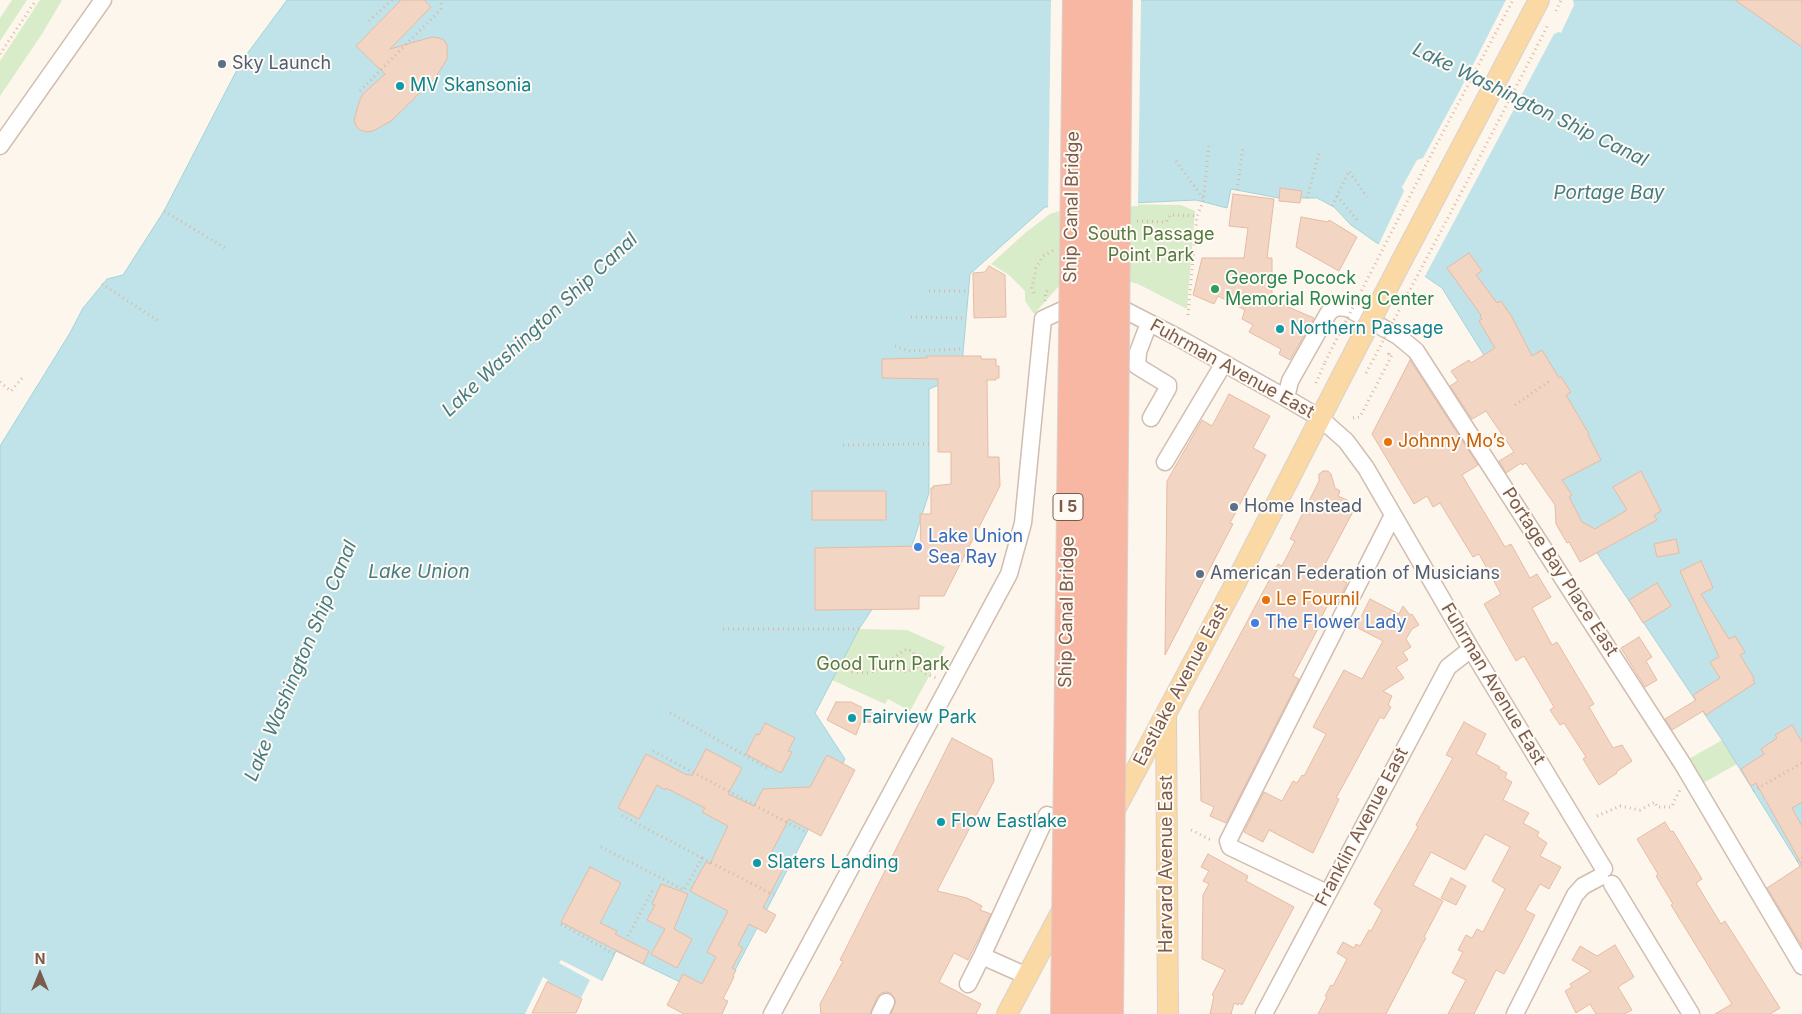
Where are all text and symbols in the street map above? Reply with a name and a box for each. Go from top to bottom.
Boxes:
water label: Lake Washington Ship Canal [1409,38,1651,172]
place label: Sky Launch [232,53,331,75]
marker: Sky Launch [216,58,228,70]
place label: MV Skansonia [410,75,531,97]
marker: MV Skansonia [394,80,406,92]
street label: Ship Canal Bridge [1060,131,1084,283]
water label: Portage Bay [1553,182,1665,204]
park label: South Passage Point Park [1088,224,1214,266]
water label: Lake Washington Ship Canal [438,228,642,422]
place label: George Pocock Memorial Rowing Center [1225,268,1434,310]
marker: George Pocock Memorial Rowing Center [1209,283,1221,295]
street label: Fuhrman Avenue East [1146,315,1318,423]
place label: Northern Passage [1290,318,1443,340]
marker: Northern Passage [1274,323,1286,335]
place label: Johnny Mo’s [1398,431,1505,453]
marker: Johnny Mo’s [1382,436,1394,448]
street label: Portage Bay Place East [1497,484,1623,660]
road number: I 5 [1053,494,1083,520]
place label: Home Instead [1244,496,1362,518]
marker: Home Instead [1228,501,1240,513]
place label: Lake Union Sea Ray [928,526,1023,568]
street label: Ship Canal Bridge [1055,536,1079,688]
water label: Lake Washington Ship Canal [240,537,362,785]
marker: Lake Union Sea Ray [912,541,924,553]
water label: Lake Union [368,561,470,583]
place label: American Federation of Musicians [1210,563,1500,585]
marker: American Federation of Musicians [1194,568,1206,580]
place label: Le Fournil [1276,589,1359,611]
marker: Le Fournil [1260,594,1272,606]
street label: Fuhrman Avenue East [1436,599,1550,769]
street label: Eastlake Avenue East [1129,600,1233,770]
place label: The Flower Lady [1265,612,1407,634]
marker: The Flower Lady [1249,617,1261,629]
park label: Good Turn Park [816,654,950,676]
place label: Fairview Park [862,707,977,729]
marker: Fairview Park [846,712,858,724]
street label: Franklin Avenue East [1311,744,1413,910]
street label: Harvard Avenue East [1156,775,1178,953]
place label: Flow Eastlake [951,811,1067,833]
marker: Flow Eastlake [935,816,947,828]
place label: Slaters Landing [767,852,899,874]
marker: Slaters Landing [751,857,763,869]
north arrow [15,949,65,999]
text: N [35,950,45,967]

